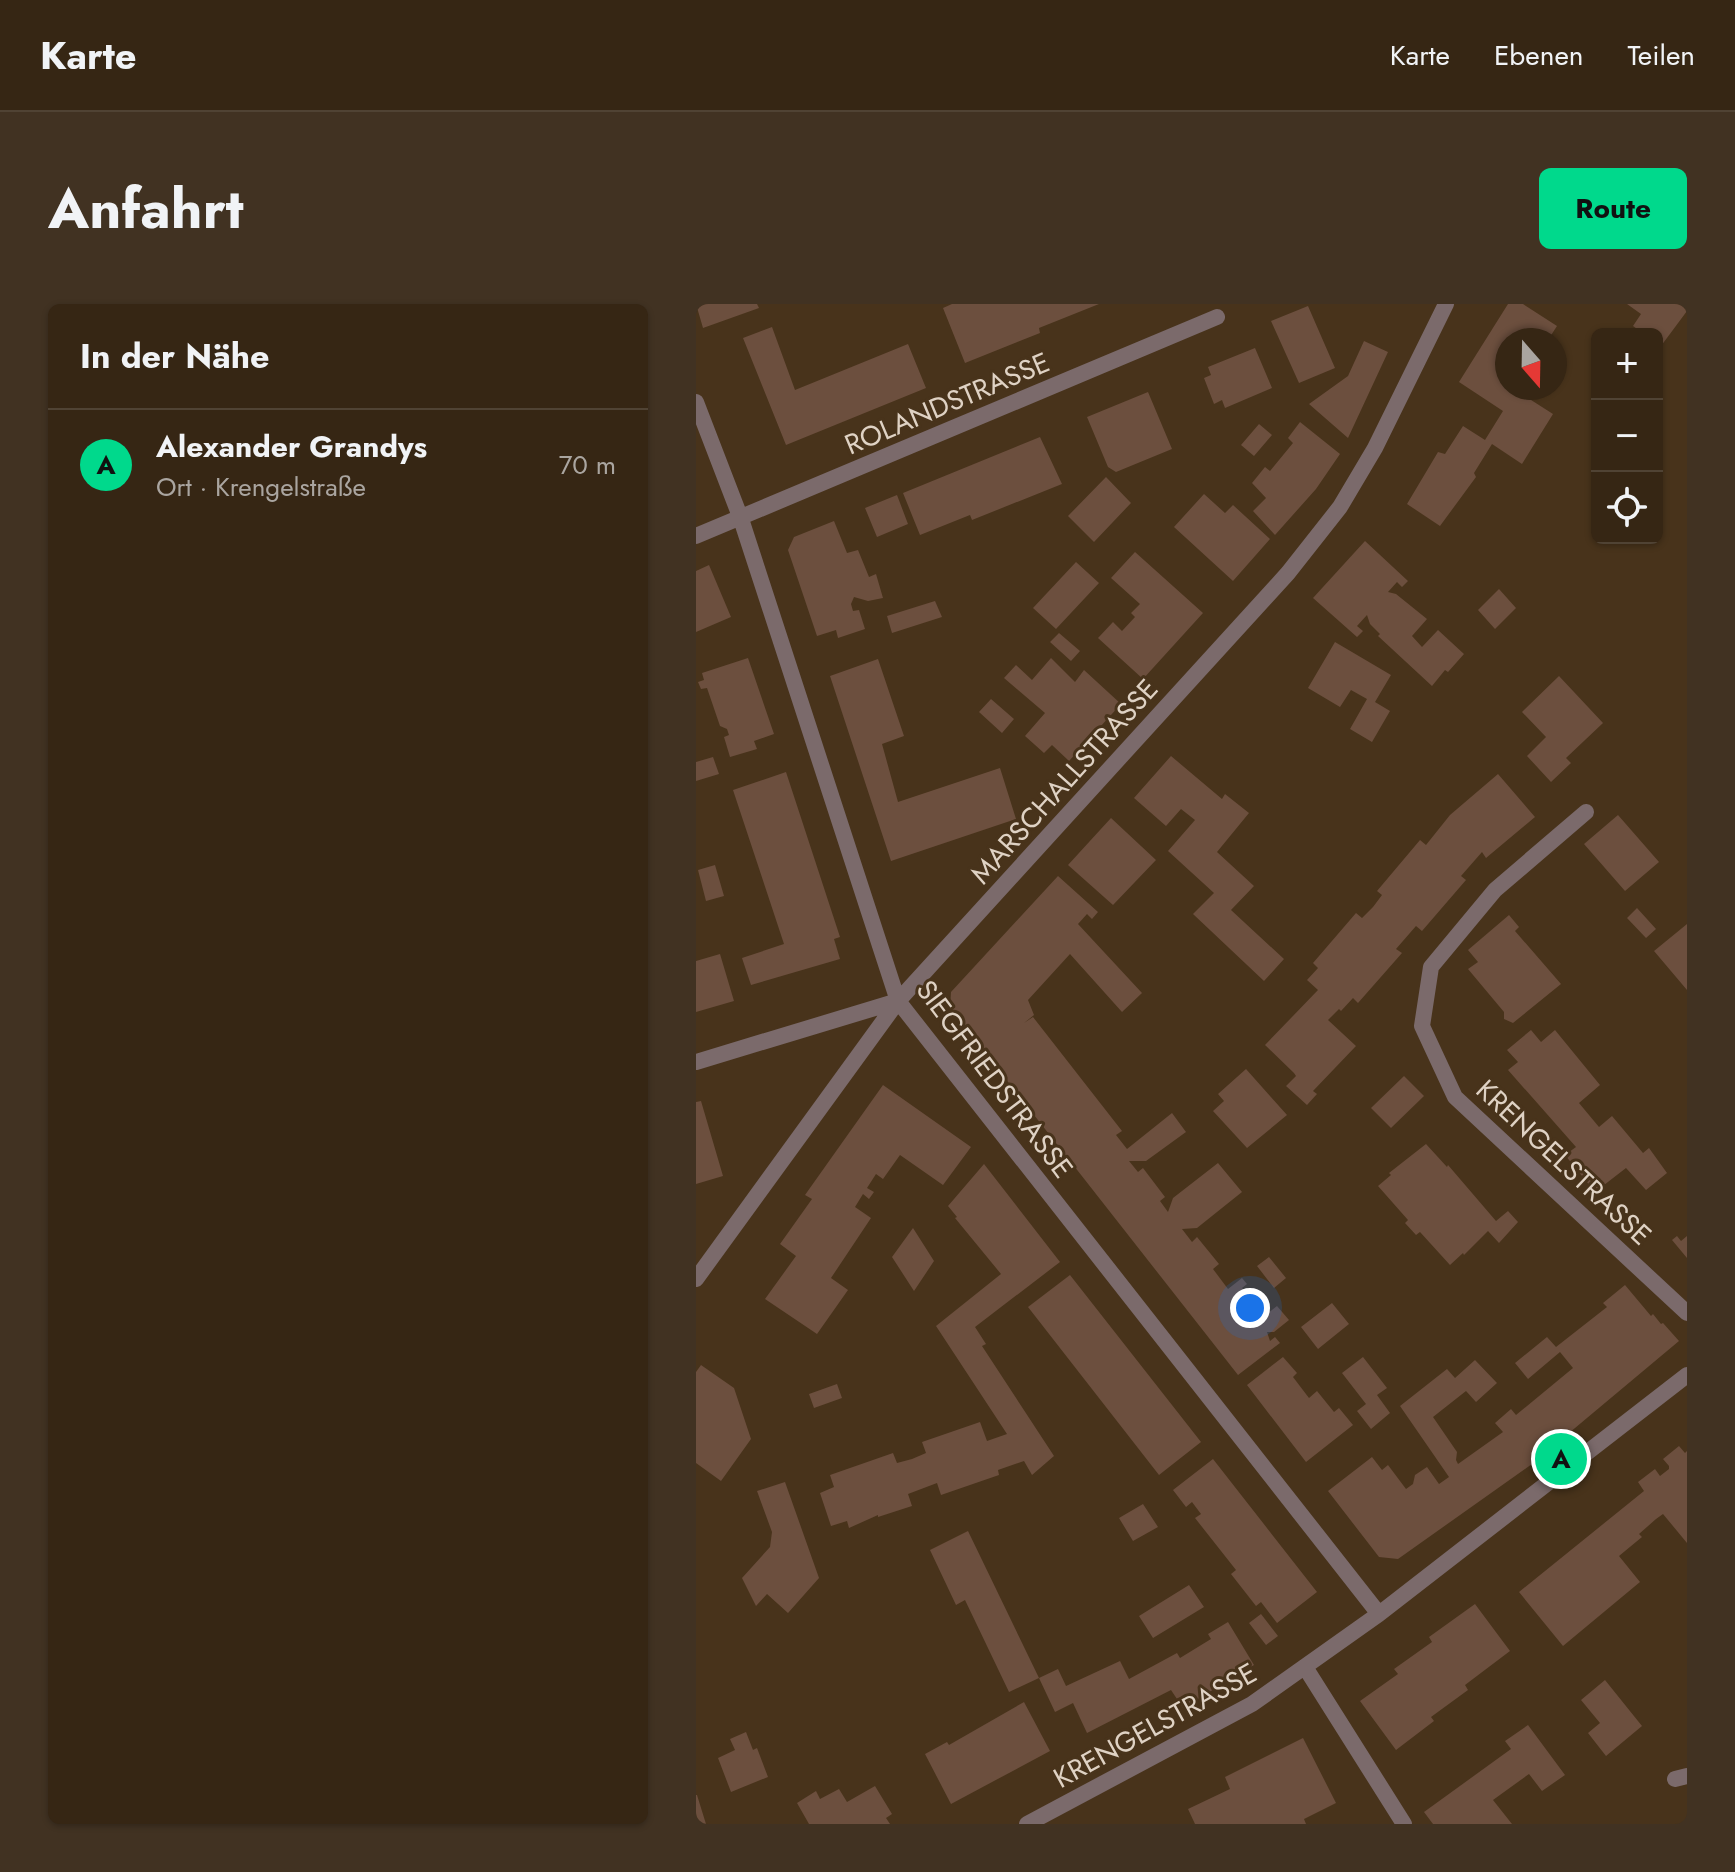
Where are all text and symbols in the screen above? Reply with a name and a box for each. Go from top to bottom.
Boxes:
text: Karte [40,28,137,83]
text: Karte [1390,35,1450,76]
text: Ebenen [1494,35,1584,76]
text: Teilen [1628,35,1695,76]
text: Anfahrt [48,168,244,249]
button: Route [1539,168,1687,249]
north arrow [1495,328,1567,400]
map controls [1591,328,1663,544]
button: + [1591,328,1663,400]
text: In der Nähe [80,332,270,381]
street label: ROLANDSTRASSE [838,342,1056,465]
button: − [1591,400,1663,472]
text: Alexander Grandys [156,425,427,468]
text: A [96,446,116,484]
text: 70 m [559,446,616,484]
text: Ort · Krengelstraße [156,468,366,506]
button: locate [1591,472,1663,544]
street label: MARSCHALLSTRASSE [961,670,1168,893]
street label: SIEGFRIEDSTRASSE [906,972,1083,1187]
street label: KRENGELSTRASSE [1467,1070,1661,1255]
your location [1230,1288,1270,1328]
pin: A [1535,1429,1587,1489]
street label: KRENGELSTRASSE [1046,1653,1264,1798]

